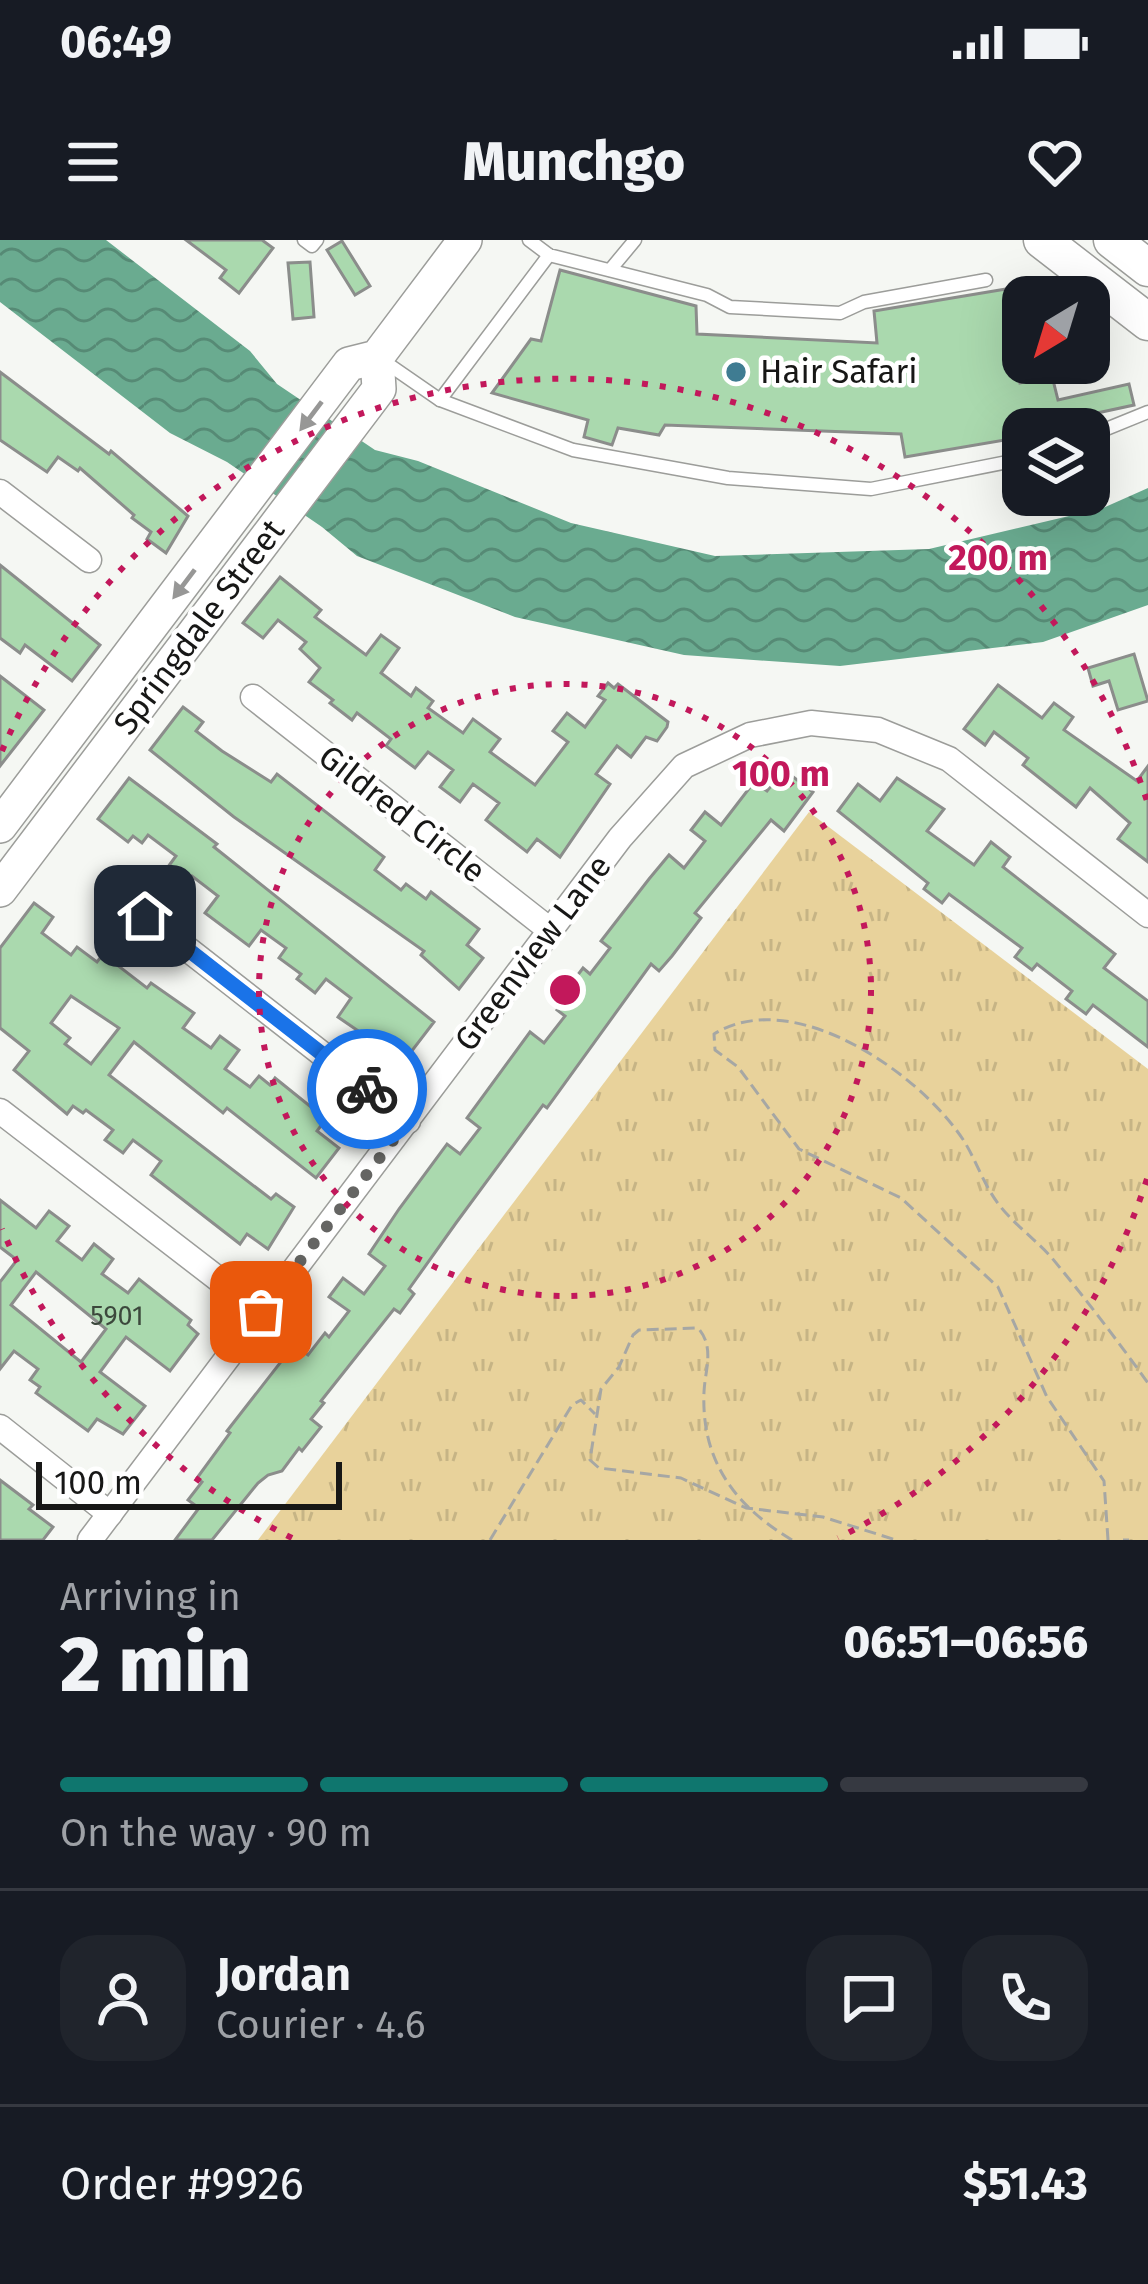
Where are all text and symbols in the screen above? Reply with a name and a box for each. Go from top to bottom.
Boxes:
text: 06:49 [60,15,172,69]
icon: menu [60,129,126,195]
icon: heart [1022,129,1088,195]
text: Munchgo [463,130,685,194]
north arrow [1002,276,1110,384]
map controls [1002,276,1110,516]
place label: Hair Safari [760,352,917,392]
marker: Hair Safari [723,359,749,385]
one-way arrow [299,400,323,432]
button: layers [1002,408,1110,516]
street label: Springdale Street [105,512,293,742]
text: 200 m [948,536,1048,580]
one-way arrow [172,568,196,599]
street label: Gildred Circle [311,737,493,891]
text: 100 m [732,752,830,796]
street label: Greenview Lane [446,847,620,1059]
pin [94,865,196,967]
icon: home [112,883,178,949]
centre of rings [544,969,586,1011]
courier [307,1029,427,1149]
icon: bike [334,1056,400,1122]
pin [210,1261,312,1363]
icon: bag [228,1279,294,1345]
house number: 5901 [90,1300,144,1332]
scale bar [36,1456,342,1509]
text: 100 m [54,1463,142,1503]
text: Arriving in [60,1574,241,1620]
text: 06:51–06:56 [844,1615,1088,1669]
text: 2 min [60,1618,251,1712]
text: On the way · 90 m [60,1810,372,1856]
button: person [60,1935,186,2061]
button: chat [806,1935,932,2061]
button: phone [962,1935,1088,2061]
text: Jordan [216,1948,351,2002]
text: Courier · 4.6 [216,2002,425,2048]
text: Order #9926 [60,2157,304,2211]
text: $51.43 [963,2157,1088,2211]

